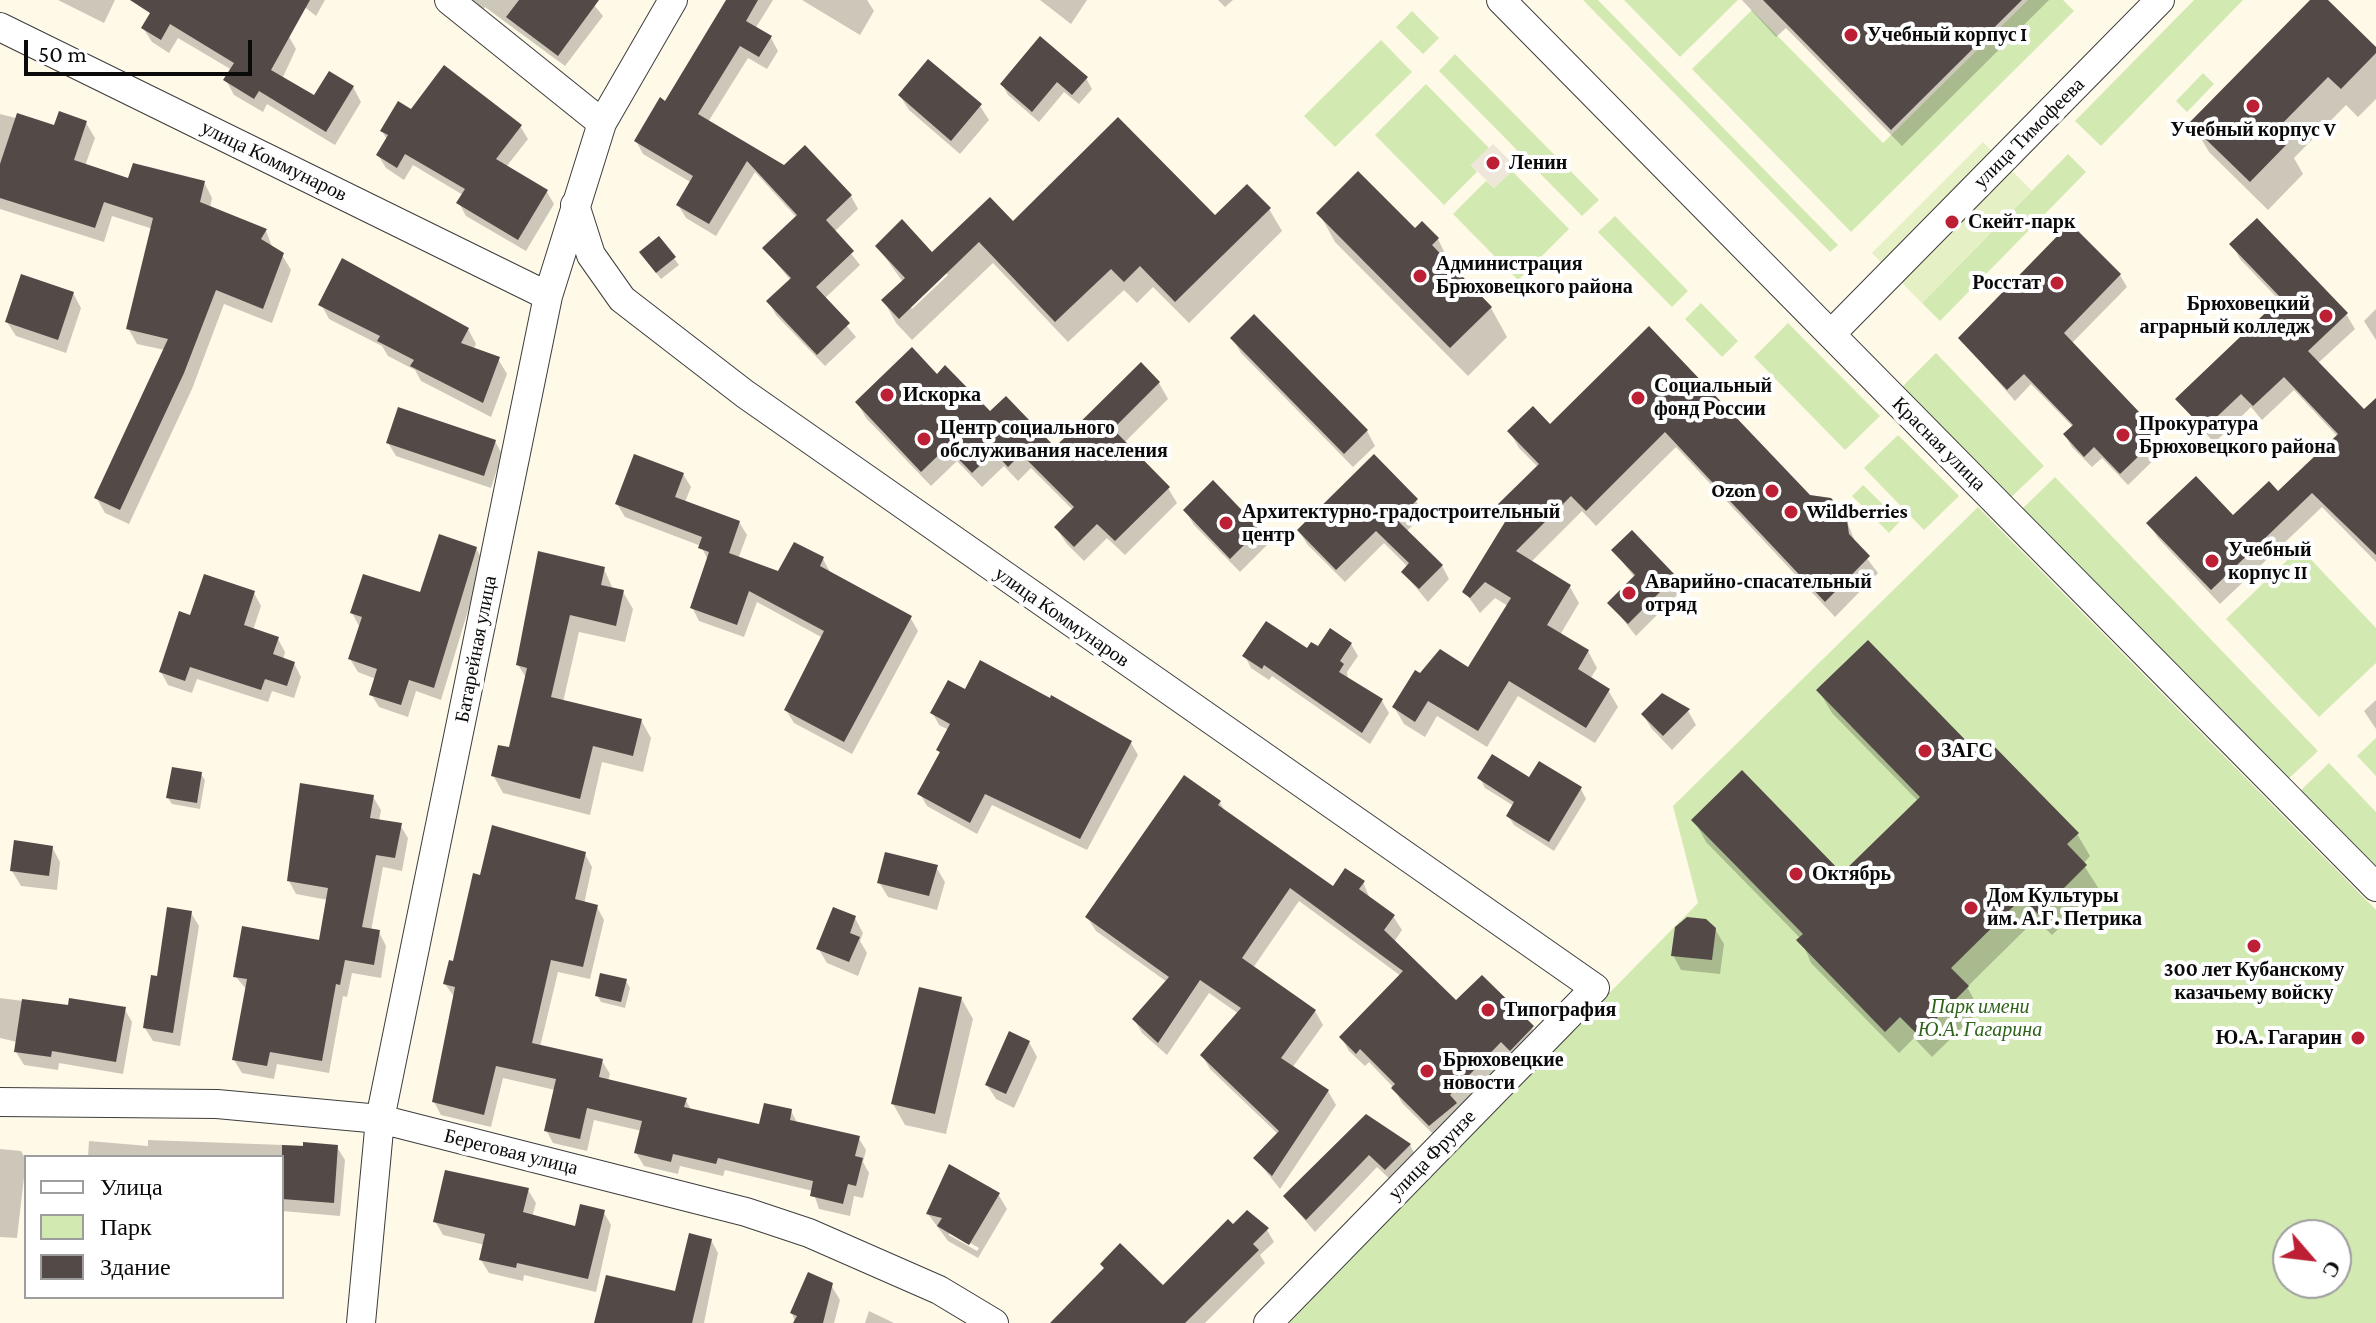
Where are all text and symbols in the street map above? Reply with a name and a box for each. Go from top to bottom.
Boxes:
place label: Учебный корпус I [1867,23,2027,47]
scale bar [28,24,256,74]
marker: Учебный корпус I [1842,26,1860,44]
text: 50 m [38,40,87,67]
street label: улица Тимофеева [1969,73,2089,193]
marker: Учебный корпус V [2244,97,2262,115]
street label: улица Коммунаров [197,115,351,207]
place label: Учебный корпус V [2170,118,2336,142]
place label: Ленин [1509,151,1567,175]
marker: Ленин [1484,154,1502,172]
place label: Скейт-парк [1968,210,2076,234]
marker: Скейт-парк [1943,213,1961,231]
place label: Администрация Брюховецкого района [1436,252,1633,299]
marker: Администрация Брюховецкого района [1411,267,1429,285]
place label: Росстат [1972,271,2041,295]
marker: Росстат [2048,274,2066,292]
place label: Брюховецкий аграрный колледж [2139,292,2310,339]
marker: Брюховецкий аграрный колледж [2317,307,2335,325]
place label: Социальный фонд России [1654,374,1772,421]
place label: Искорка [903,383,981,407]
marker: Искорка [878,386,896,404]
marker: Социальный фонд России [1629,389,1647,407]
street label: Красная улица [1887,392,1991,496]
place label: Прокуратура Брюховецкого района [2139,412,2336,459]
place label: Центр социального обслуживания населения [940,416,1168,463]
marker: Прокуратура Брюховецкого района [2114,426,2132,444]
marker: Центр социального обслуживания населения [915,430,933,448]
place label: Ozon [1711,479,1756,503]
marker: Ozon [1763,482,1781,500]
place label: Архитектурно-градостроительный центр [1242,500,1560,547]
place label: Wildberries [1807,500,1908,524]
marker: Wildberries [1782,503,1800,521]
marker: Архитектурно-градостроительный центр [1217,514,1235,532]
place label: Учебный корпус II [2228,538,2311,585]
marker: Учебный корпус II [2203,552,2221,570]
street label: улица Коммунаров [990,561,1134,673]
place label: Аварийно-спасательный отряд [1645,570,1872,617]
street label: Батарейная улица [450,573,502,725]
marker: Аварийно-спасательный отряд [1620,584,1638,602]
place label: ЗАГС [1941,739,1993,763]
marker: ЗАГС [1916,742,1934,760]
place label: Октябрь [1812,862,1891,886]
marker: Октябрь [1787,865,1805,883]
place label: Дом Культуры им. А.Г. Петрика [1987,884,2142,931]
marker: Дом Культуры им. А.Г. Петрика [1962,899,1980,917]
marker: 300 лет Кубанскому казачьему войску [2245,937,2263,955]
place label: 300 лет Кубанскому казачьему войску [2164,958,2344,1005]
park label: Парк имени Ю.А. Гагарина [1918,995,2042,1042]
place label: Типография [1504,998,1616,1022]
marker: Типография [1479,1001,1497,1019]
place label: Ю.А. Гагарин [2216,1026,2342,1050]
marker: Ю.А. Гагарин [2349,1029,2367,1047]
place label: Брюховецкие новости [1443,1048,1564,1095]
marker: Брюховецкие новости [1418,1062,1436,1080]
street label: улица Фрунзе [1383,1105,1481,1205]
street label: Береговая улица [441,1124,581,1180]
legend [24,1155,284,1299]
text: Улица [100,1173,163,1200]
text: Парк [100,1213,152,1240]
north arrow [2272,1219,2352,1299]
text: Здание [100,1253,171,1280]
text: С [2317,1257,2347,1282]

